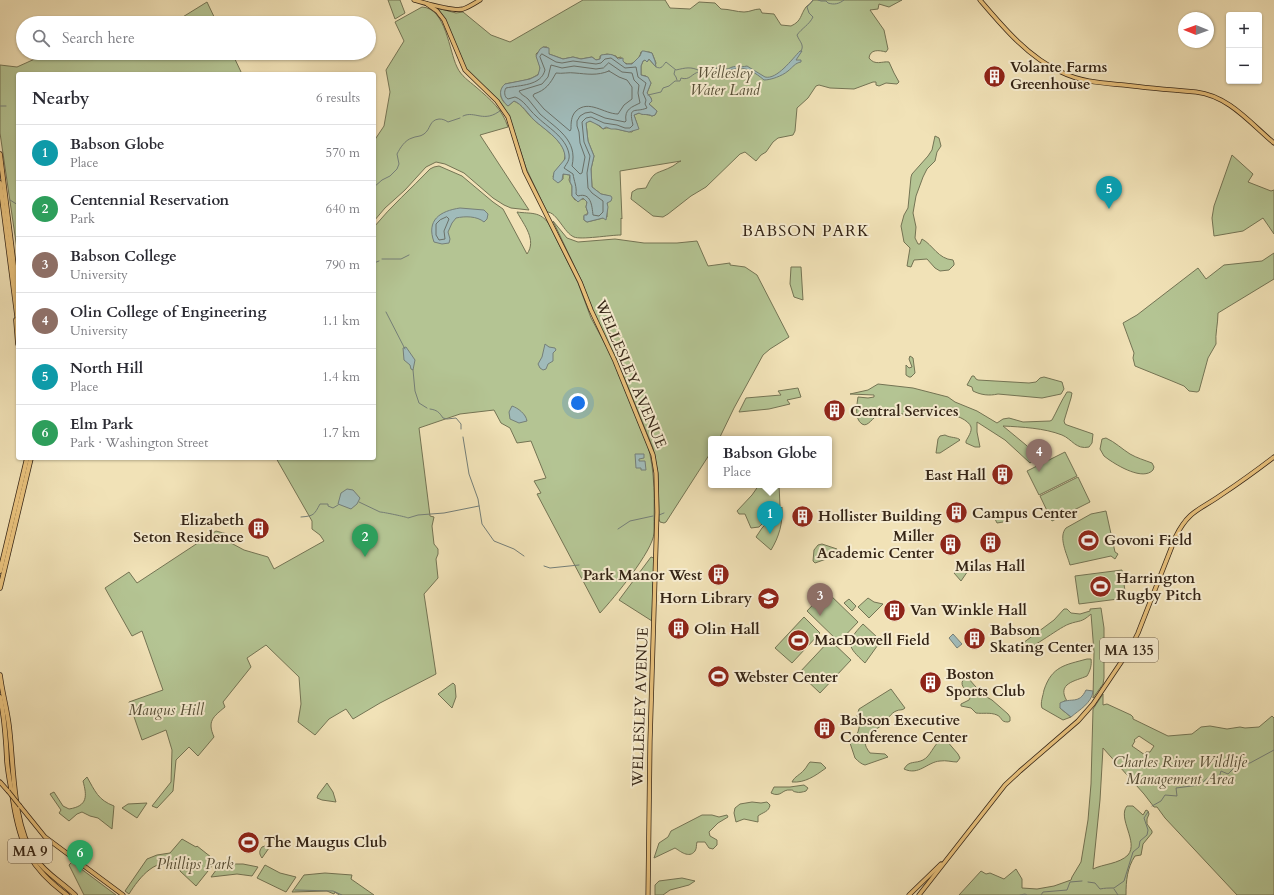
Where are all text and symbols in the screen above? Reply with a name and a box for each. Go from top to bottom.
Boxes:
north arrow [1178,12,1214,48]
map controls [1226,12,1262,84]
button: + [1226,12,1262,48]
search box [16,16,376,60]
icon: search [30,27,52,49]
text: Search here [62,28,135,48]
button: − [1226,48,1262,84]
place label: Volante Farms Greenhouse [1010,57,1107,94]
park label: Wellesley Water Land [690,63,761,100]
building icon: Volante Farms Greenhouse [982,63,1008,89]
text: Nearby [32,87,89,110]
text: 6 results [316,89,360,107]
text: Babson Globe [70,134,164,154]
text: 1 [42,144,48,162]
text: 570 m [326,144,360,162]
text: Place [70,154,98,172]
pin: 5 [1096,176,1122,209]
text: Centennial Reservation [70,190,229,210]
text: 2 [42,200,48,218]
text: 640 m [326,200,360,218]
text: Park [70,210,95,228]
district label: BABSON PARK [742,220,870,242]
text: Babson College [70,246,177,266]
text: 3 [42,256,48,274]
text: 790 m [326,256,360,274]
text: University [70,266,128,284]
street label: WELLESLEY AVENUE [590,296,671,451]
text: Olin College of Engineering [70,302,266,322]
text: 4 [42,312,48,330]
text: 1.1 km [322,312,360,330]
text: University [70,322,128,340]
text: North Hill [70,358,143,378]
text: 5 [42,368,48,386]
text: 1.4 km [322,368,360,386]
text: Place [70,378,98,396]
your location [568,393,588,413]
building icon: Central Services [821,398,847,424]
place label: Central Services [850,401,959,421]
text: Elm Park [70,414,133,434]
text: 6 [42,424,48,442]
text: 1.7 km [322,424,360,442]
text: Park · Washington Street [70,434,208,452]
popup [708,436,832,488]
pin: 4 [1026,439,1052,472]
text: Babson Globe [723,443,817,463]
building icon: East Hall [989,462,1015,488]
text: Place [723,463,751,481]
place label: East Hall [925,465,987,485]
building icon: Campus Center [944,500,970,526]
pin: 1 [757,501,783,534]
building icon: Hollister Building [790,503,816,529]
place label: Campus Center [972,503,1078,523]
place label: Hollister Building [818,506,942,526]
place label: Elizabeth Seton Residence [133,510,245,547]
building icon: Elizabeth Seton Residence [246,516,272,542]
pin: 2 [352,524,378,557]
place label: Miller Academic Center [817,526,935,563]
sports icon: Govoni Field [1075,527,1101,553]
building icon: Milas Hall [977,530,1003,556]
place label: Govoni Field [1104,530,1193,550]
building icon: Miller Academic Center [937,532,963,558]
place label: Milas Hall [955,556,1026,576]
building icon: Park Manor West [705,562,731,588]
place label: Park Manor West [583,565,703,585]
place label: Harrington Rugby Pitch [1116,568,1202,605]
sports icon: Harrington Rugby Pitch [1087,574,1113,600]
pin: 3 [807,583,833,616]
school or university icon: Horn Library [755,585,781,611]
place label: Horn Library [660,588,752,608]
building icon: Van Winkle Hall [881,597,907,623]
place label: Van Winkle Hall [910,600,1028,620]
building icon: Olin Hall [666,616,692,642]
place label: Olin Hall [694,619,760,639]
place label: Babson Skating Center [990,620,1094,657]
building icon: Babson Skating Center [961,626,987,652]
street label: WELLESLEY AVENUE [627,627,653,788]
sports icon: MacDowell Field [785,627,811,653]
place label: MacDowell Field [814,630,930,650]
road number: MA 135 [1100,638,1158,662]
sports icon: Webster Center [705,664,731,690]
place label: Boston Sports Club [946,664,1025,701]
place label: Webster Center [733,667,839,687]
building icon: Boston Sports Club [917,670,943,696]
park label: Maugus Hill [128,700,205,720]
place label: Babson Executive Conference Center [840,710,968,747]
building icon: Babson Executive Conference Center [812,716,838,742]
park label: Charles River Wildlife Management Area [1113,752,1247,789]
sports icon: The Maugus Club [236,829,262,855]
place label: The Maugus Club [264,832,387,852]
road number: MA 9 [8,839,52,863]
pin: 6 [67,840,93,873]
park label: Phillips Park [157,854,234,874]

